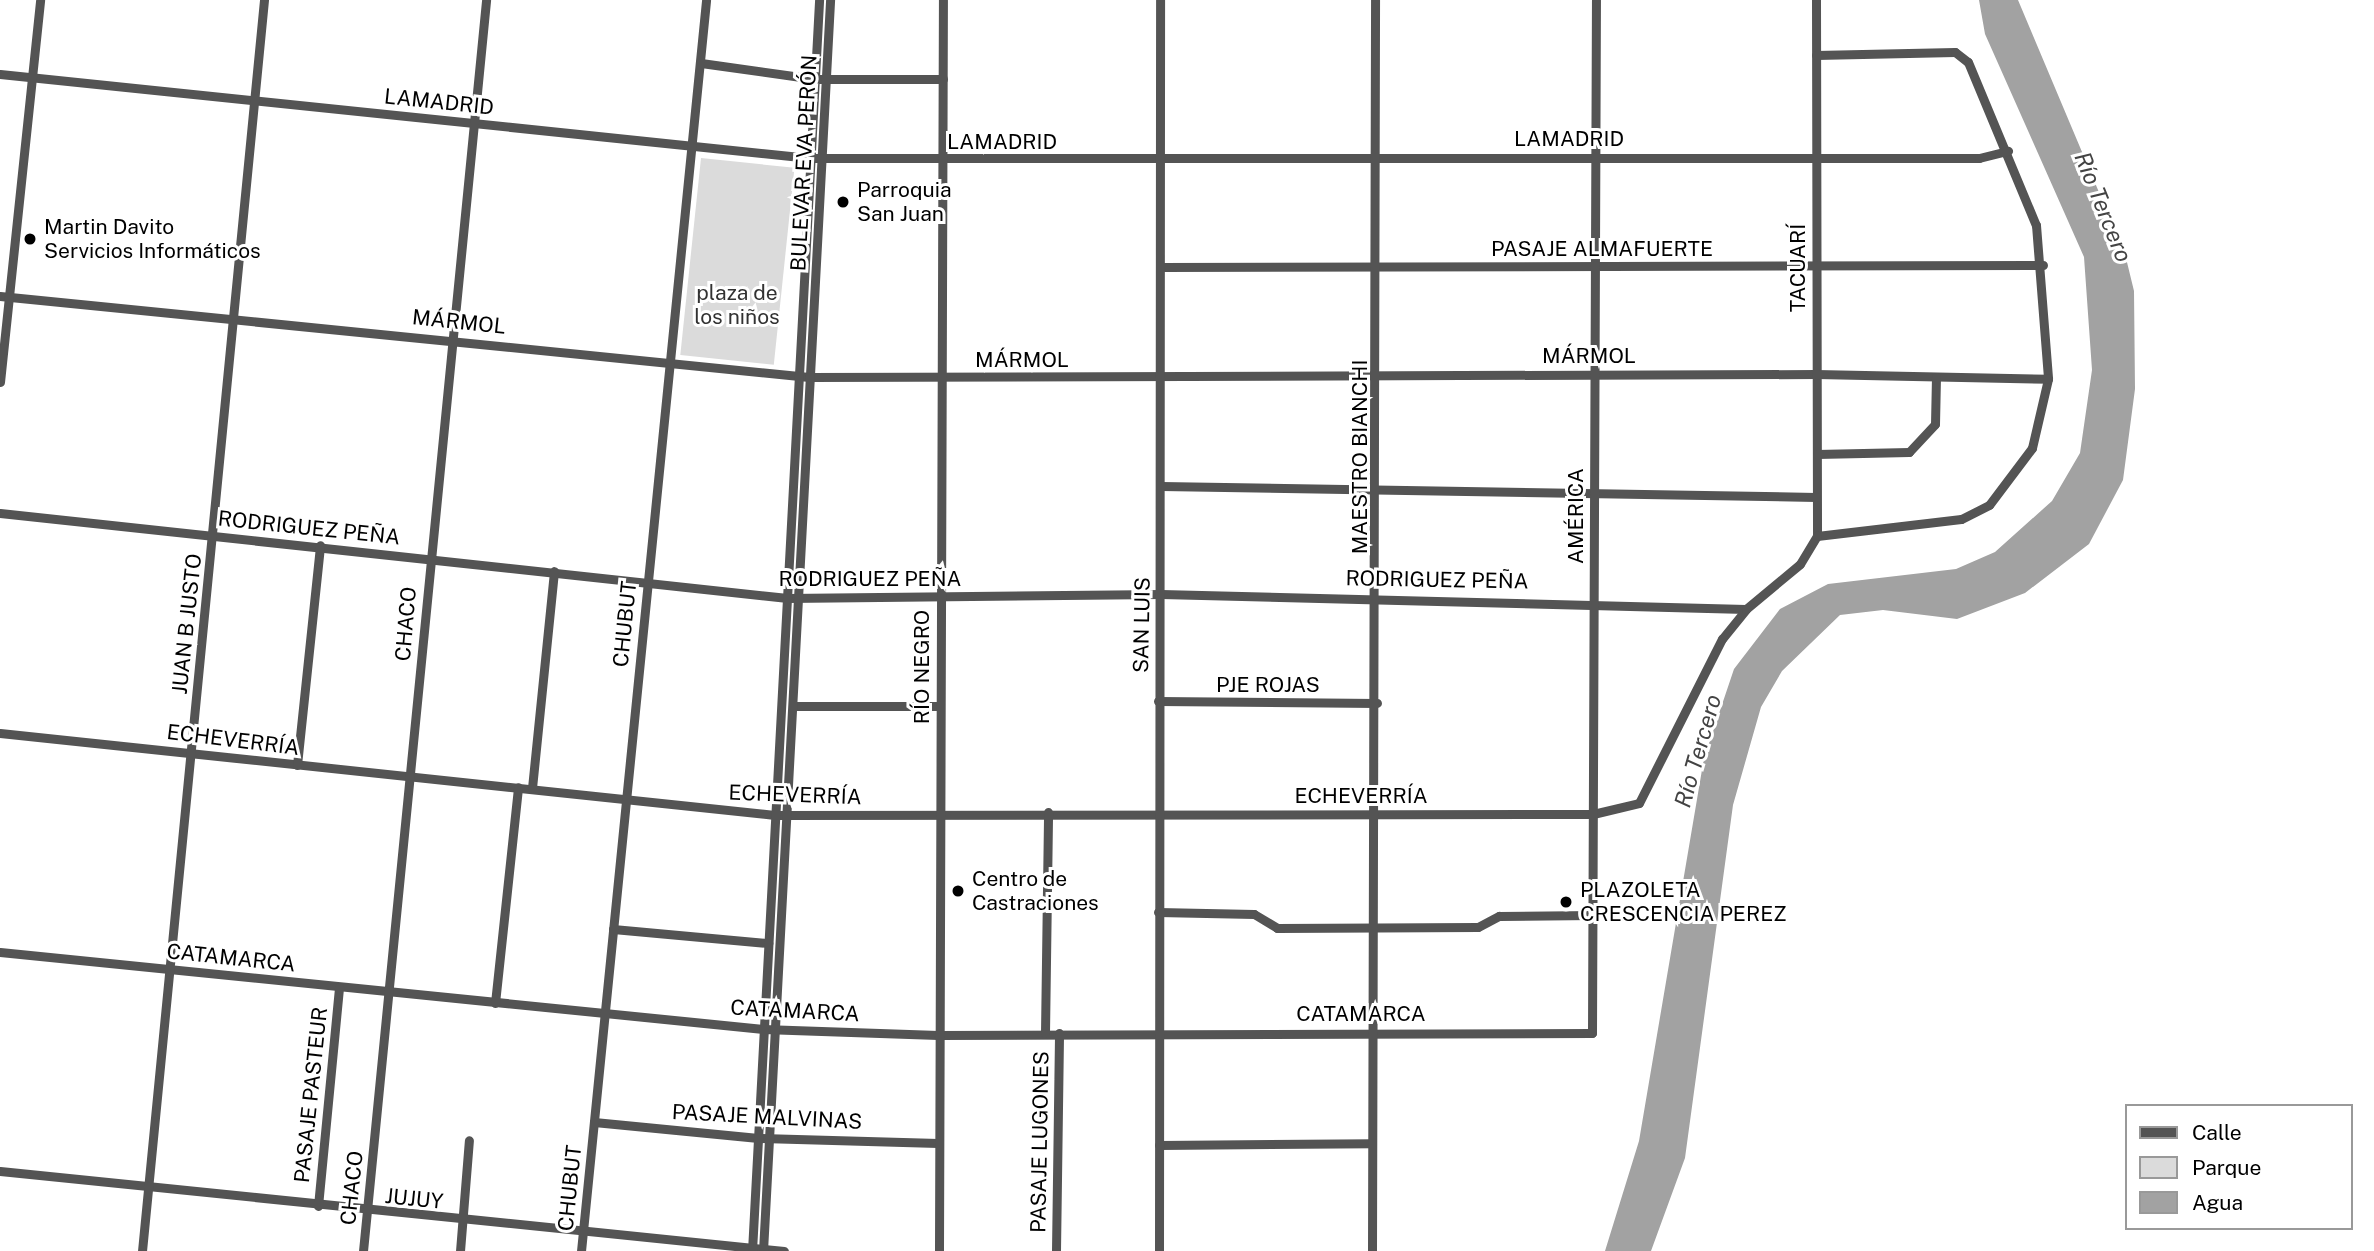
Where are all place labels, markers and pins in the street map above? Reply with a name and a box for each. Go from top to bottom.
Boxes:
place label: Parroquia San Juan [857,177,952,227]
marker: Parroquia San Juan [835,194,851,210]
place label: Martin Davito Servicios Informáticos [44,214,261,264]
marker: Martin Davito Servicios Informáticos [22,231,38,247]
place label: Centro de Castraciones [972,866,1099,916]
place label: PLAZOLETA CRESCENCIA PEREZ [1580,877,1787,927]
marker: Centro de Castraciones [950,883,966,899]
marker: PLAZOLETA CRESCENCIA PEREZ [1558,894,1574,910]

